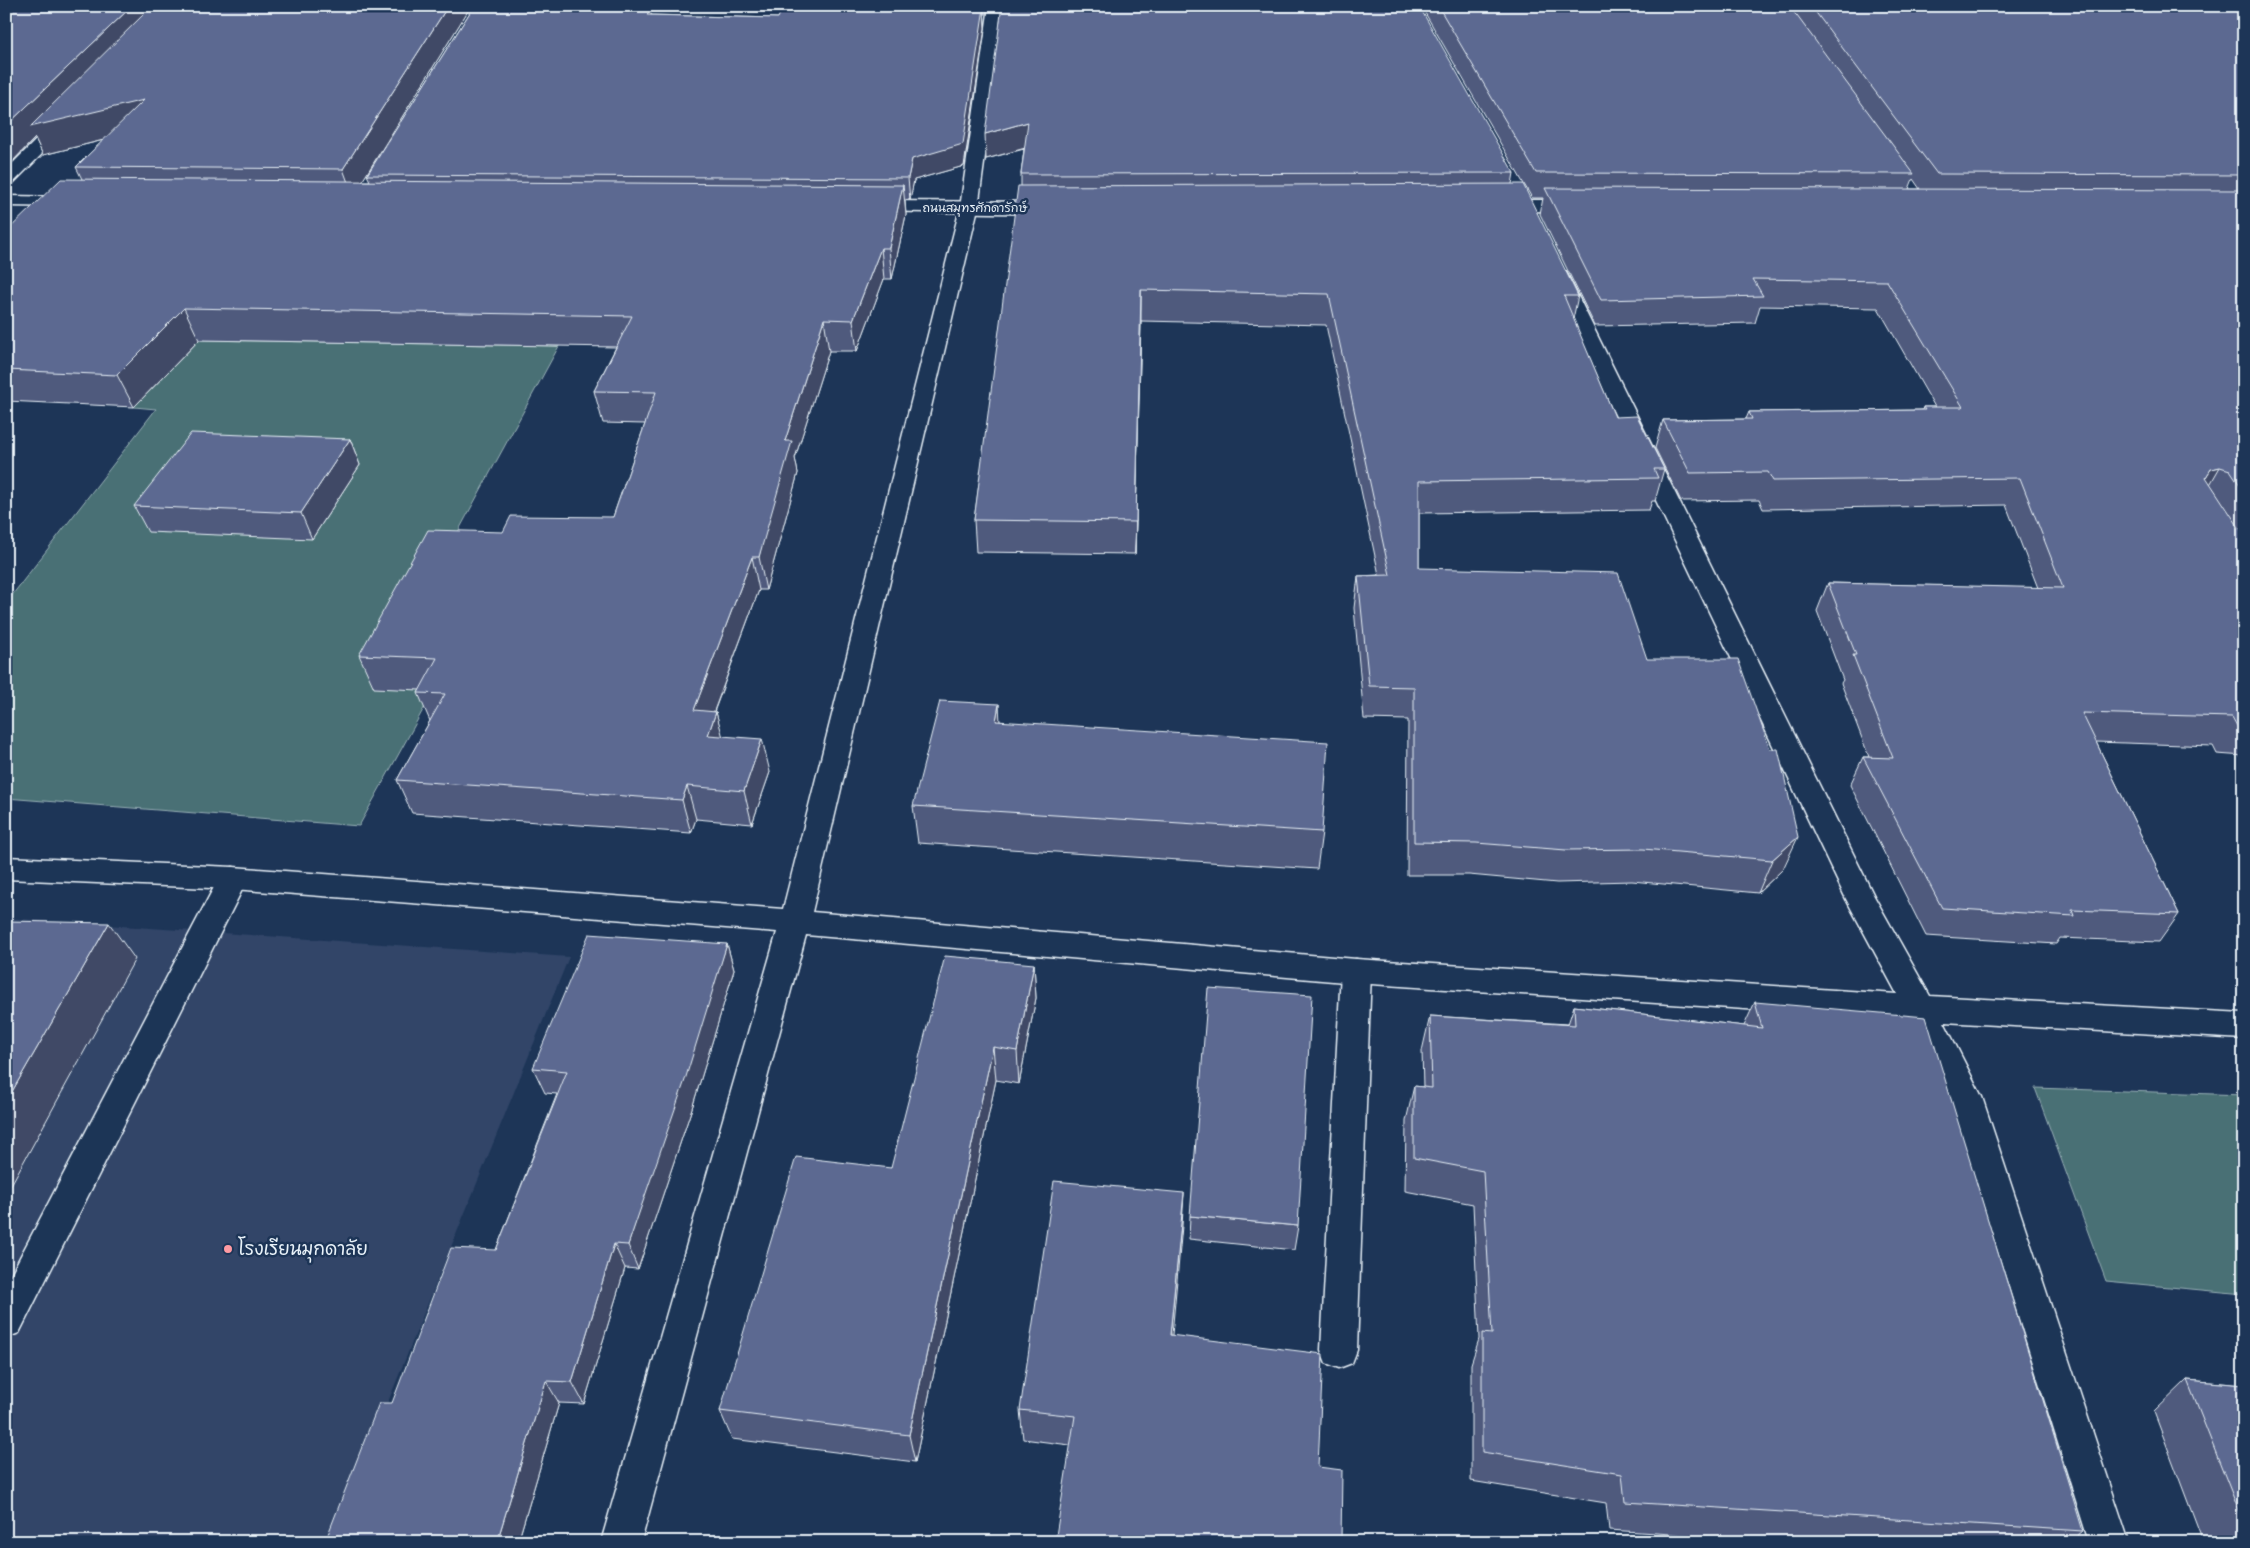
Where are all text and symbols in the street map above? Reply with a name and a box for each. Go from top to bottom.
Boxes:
street label: ถนนสมุทรศักดารักษ์ [923,198,1029,217]
place label: โรงเรียนมุกดาลัย [238,1234,368,1263]
marker: โรงเรียนมุกดาลัย [222,1243,234,1255]

